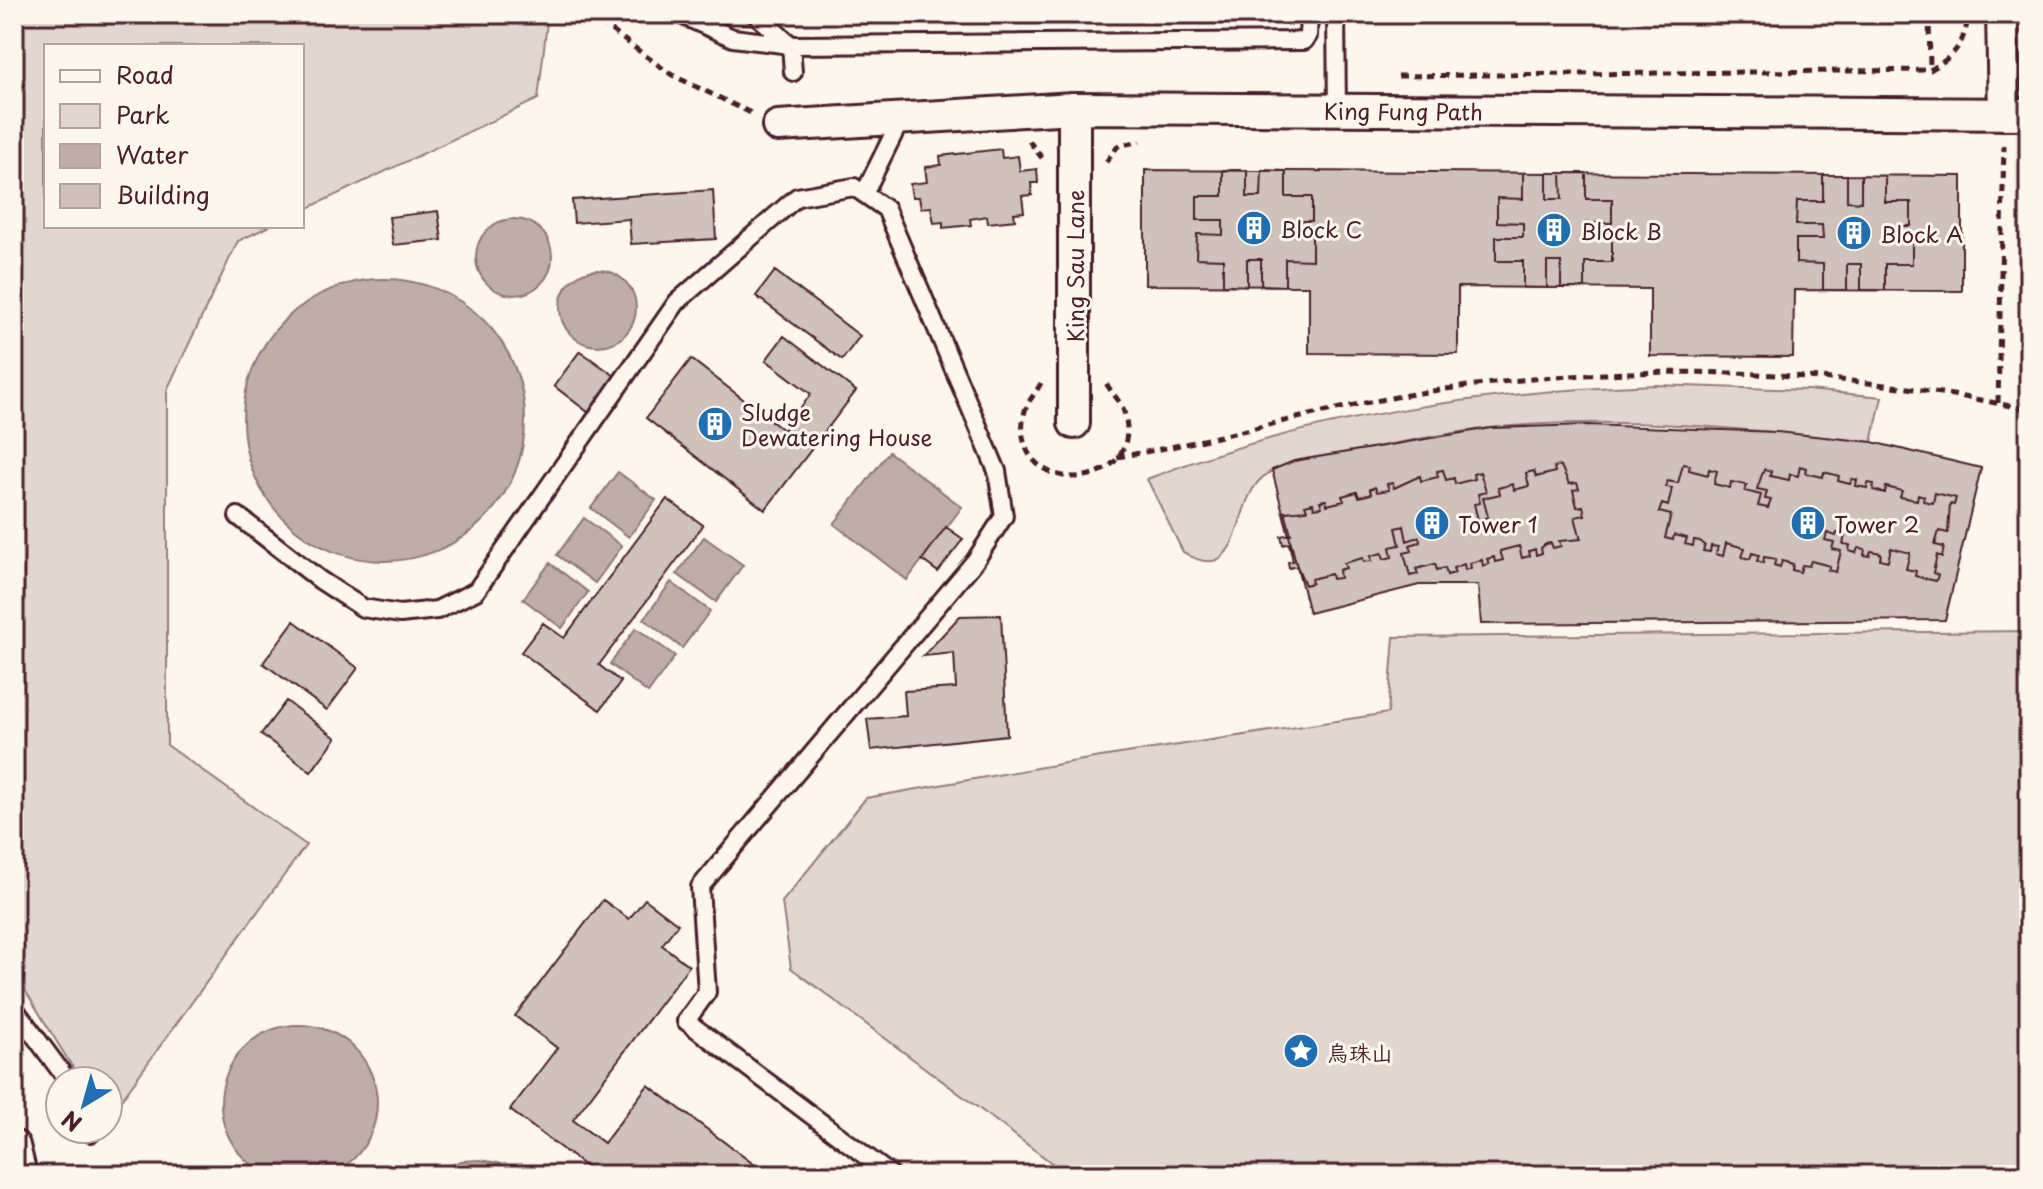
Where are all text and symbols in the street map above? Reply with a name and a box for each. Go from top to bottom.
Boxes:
legend [44,44,304,228]
text: Road [116,56,174,92]
street label: King Fung Path [1324,93,1483,127]
text: Park [116,96,170,132]
text: Water [116,136,189,172]
text: Building [116,176,210,212]
street label: King Sau Lane [1058,190,1091,342]
building icon: Block C [1235,209,1273,247]
building icon: Block B [1535,211,1573,249]
place label: Block C [1280,212,1362,245]
place label: Block B [1580,214,1662,247]
building icon: Block A [1835,214,1873,252]
place label: Block A [1880,217,1963,250]
place label: Sludge Dewatering House [741,395,933,453]
building icon: Sludge Dewatering House [696,405,734,443]
building icon: Tower 1 [1413,504,1451,542]
building icon: Tower 2 [1789,504,1827,542]
place label: Tower 1 [1458,507,1538,540]
place label: Tower 2 [1834,507,1919,540]
place icon: 烏珠山 [1282,1032,1320,1070]
place label: 烏珠山 [1327,1035,1393,1068]
north arrow [44,1065,124,1145]
text: N [54,1104,88,1141]

